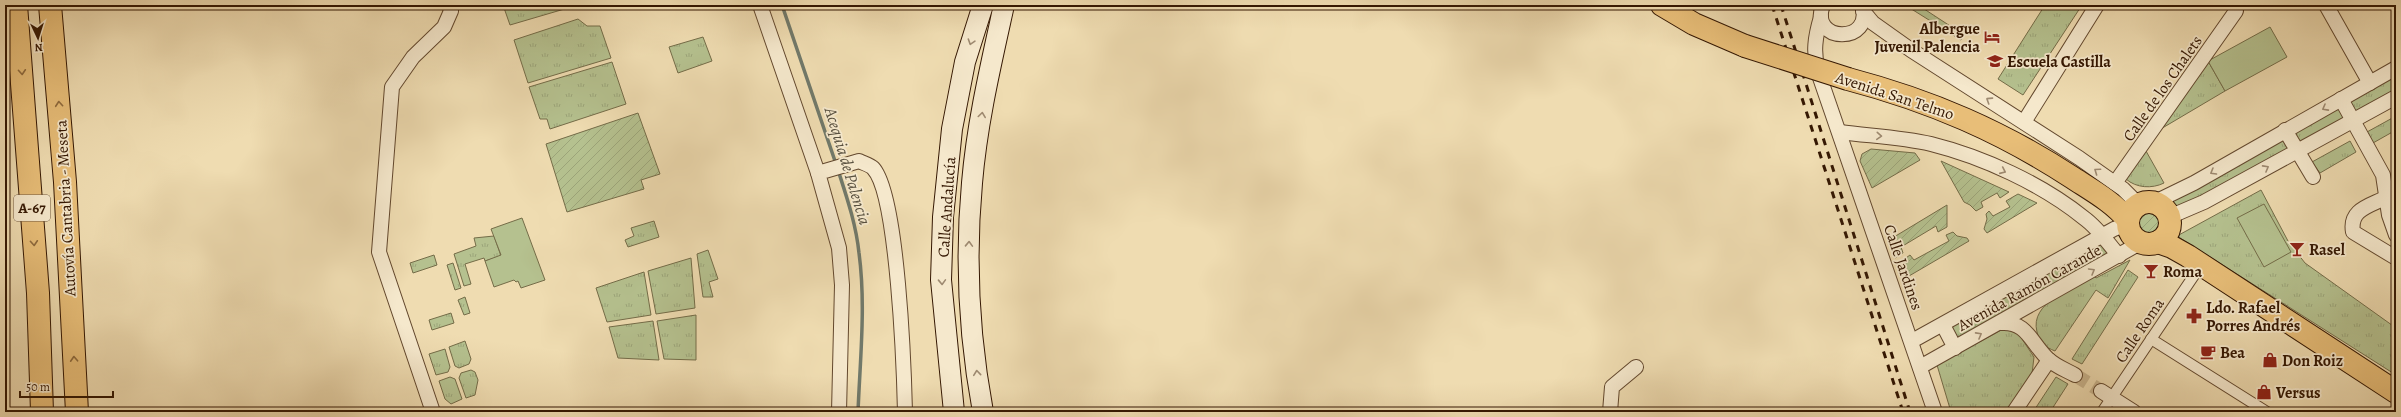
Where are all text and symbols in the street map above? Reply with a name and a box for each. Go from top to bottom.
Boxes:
north arrow [18,18,58,58]
place label: Albergue Juvenil Palencia [1874,18,1980,58]
hotel icon: Albergue Juvenil Palencia [1983,28,2001,46]
street label: Calle de los Chalets [2118,31,2208,146]
one-way arrow [967,39,976,46]
text: N [34,40,43,55]
place label: Escuela Castilla [2007,51,2111,73]
school or university icon: Escuela Castilla [1986,52,2004,70]
street label: Avenida San Telmo [1832,66,1957,125]
one-way arrow [18,69,27,75]
one-way arrow [1986,97,1993,104]
one-way arrow [54,101,63,107]
one-way arrow [2322,103,2330,111]
water label: Acequia de Palencia [818,104,876,228]
one-way arrow [977,112,986,118]
street label: Autovía Cantabria - Meseta [50,119,82,298]
one-way arrow [1876,132,1882,141]
street label: Calle Andalucía [933,156,962,258]
one-way arrow [1999,166,2007,174]
one-way arrow [2262,166,2269,173]
one-way arrow [2210,168,2217,175]
one-way arrow [2095,169,2102,176]
road number: A-67 [14,195,50,221]
street label: Calle Jardines [1878,222,1928,313]
street label: Avenida Ramón Carande [1953,239,2105,337]
place label: Rasel [2309,239,2346,261]
one-way arrow [30,240,39,246]
bar icon: Rasel [2288,240,2306,258]
one-way arrow [965,241,974,247]
place label: Roma [2163,261,2202,283]
bar icon: Roma [2142,262,2160,280]
one-way arrow [2088,268,2095,275]
one-way arrow [938,279,946,285]
street label: Calle Roma [2110,293,2170,367]
place label: Ldo. Rafael Porres Andrés [2206,297,2300,337]
pharmacy icon: Ldo. Rafael Porres Andrés [2185,307,2203,325]
one-way arrow [1975,332,1982,340]
place label: Bea [2220,342,2245,364]
cafe icon: Bea [2199,343,2217,361]
place label: Don Roiz [2282,350,2343,372]
shop icon: Don Roiz [2261,351,2279,369]
one-way arrow [69,356,78,362]
one-way arrow [972,370,981,377]
scale bar [20,373,113,399]
text: 50 m [26,379,50,395]
place label: Versus [2275,382,2321,404]
shop icon: Versus [2255,383,2273,401]

